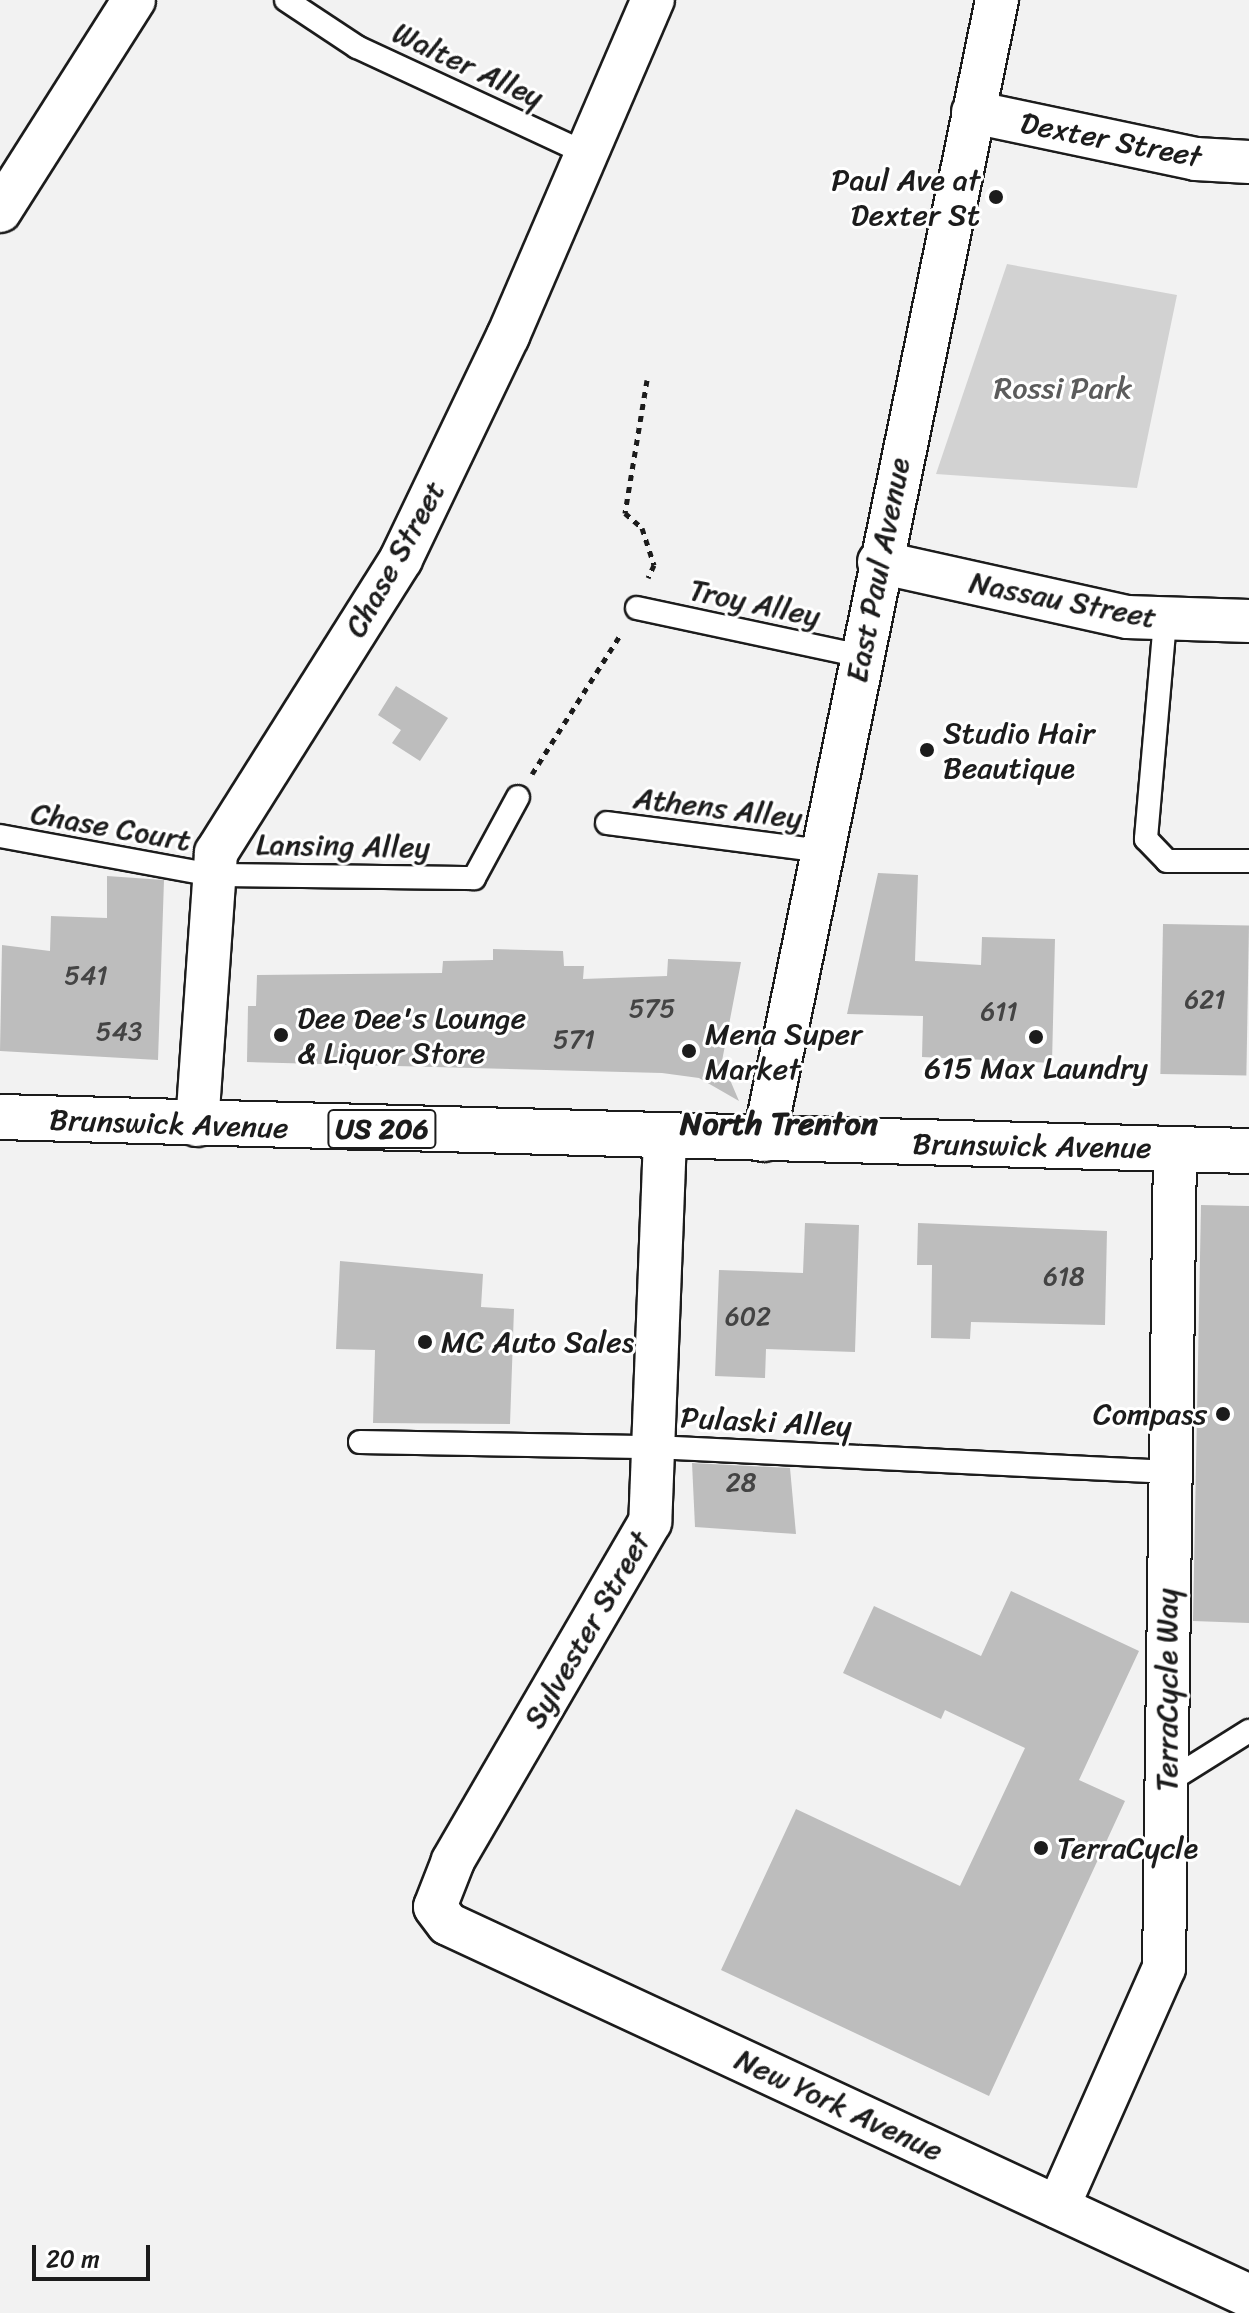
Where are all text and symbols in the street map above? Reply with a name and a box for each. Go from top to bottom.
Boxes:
street label: Walter Alley [387,14,549,116]
street label: Dexter Street [1017,105,1205,175]
place label: Paul Ave at Dexter St [829,162,980,232]
marker: Paul Ave at Dexter St [987,188,1005,206]
park label: Rossi Park [994,370,1132,406]
street label: East Paul Avenue [839,455,917,685]
street label: Chase Street [337,474,453,644]
street label: Nassau Street [967,564,1159,636]
street label: Troy Alley [686,572,824,634]
place label: Studio Hair Beautique [943,715,1095,786]
marker: Studio Hair Beautique [918,741,936,759]
street label: Athens Alley [632,780,804,836]
street label: Chase Court [28,795,194,859]
street label: Lansing Alley [256,826,430,866]
house number: 541 [64,960,108,992]
house number: 621 [1185,984,1225,1016]
house number: 575 [629,993,675,1025]
house number: 611 [980,996,1018,1028]
place label: Dee Dee's Lounge & Liquor Store [297,1000,526,1070]
house number: 543 [96,1016,142,1048]
place label: Mena Super Market [705,1016,862,1086]
house number: 571 [553,1024,595,1056]
marker: Dee Dee's Lounge & Liquor Store [272,1026,290,1044]
marker: 615 Max Laundry [1027,1028,1045,1046]
marker: Mena Super Market [680,1042,698,1060]
place label: 615 Max Laundry [924,1050,1148,1086]
street label: Brunswick Avenue [49,1102,289,1146]
road number: US 206 [326,1105,438,1153]
district label: North Trenton [680,1105,878,1143]
street label: Brunswick Avenue [912,1126,1152,1166]
house number: 618 [1043,1261,1085,1293]
house number: 602 [725,1301,771,1333]
place label: MC Auto Sales [441,1324,636,1360]
marker: MC Auto Sales [416,1333,434,1351]
place label: Compass [1093,1396,1207,1432]
street label: Pulaski Alley [680,1400,852,1444]
marker: Compass [1214,1405,1232,1423]
house number: 28 [726,1467,756,1499]
street label: Sylvester Street [516,1525,658,1735]
street label: TerraCycle Way [1149,1589,1185,1791]
place label: TerraCycle [1057,1830,1198,1866]
marker: TerraCycle [1032,1839,1050,1857]
street label: New York Avenue [729,2041,949,2169]
scale bar [36,2229,154,2279]
text: 20 m [46,2238,100,2280]

